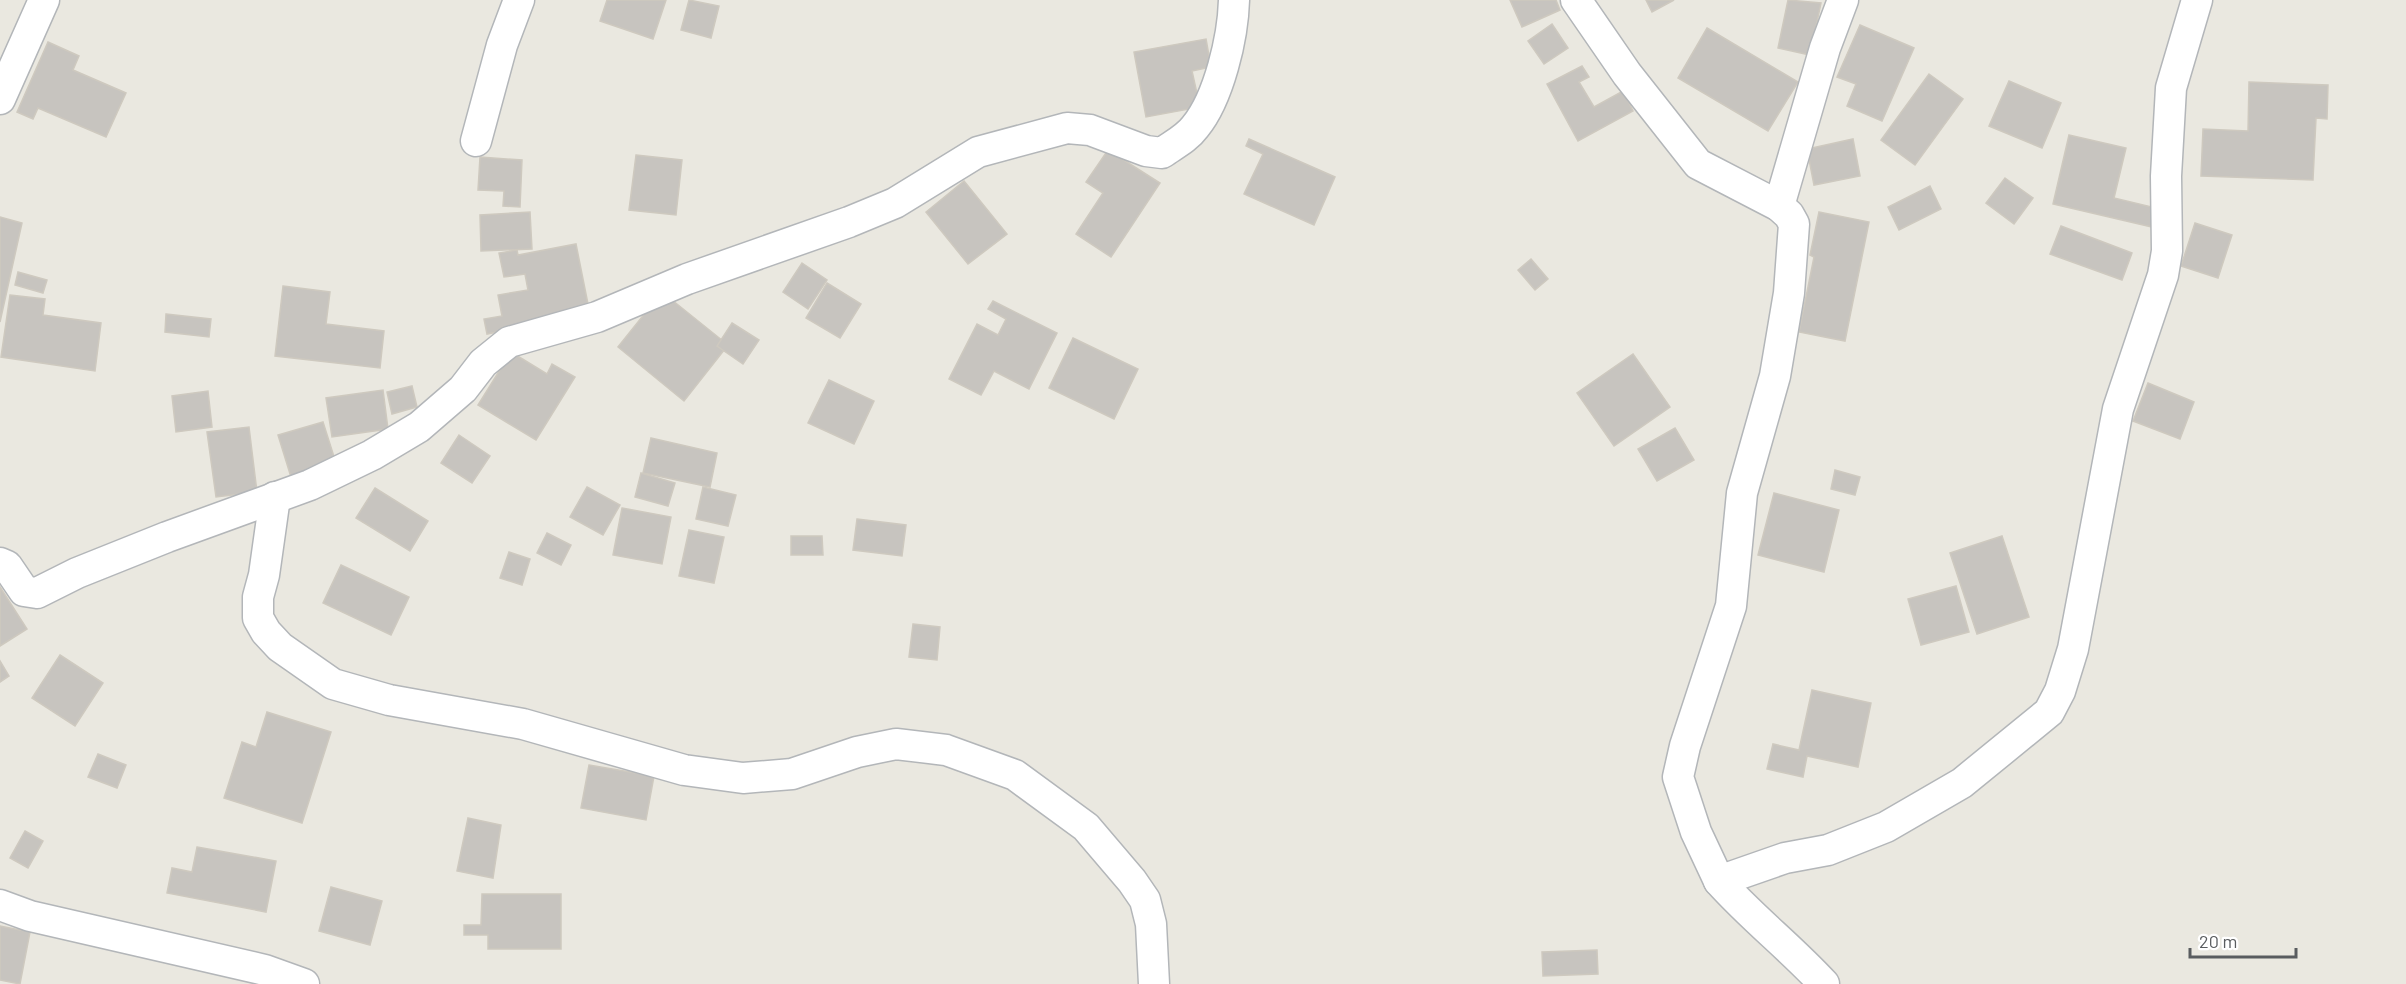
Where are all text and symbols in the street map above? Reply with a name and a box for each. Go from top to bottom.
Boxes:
scale bar [2190,921,2296,959]
text: 20 m [2199,930,2237,952]

